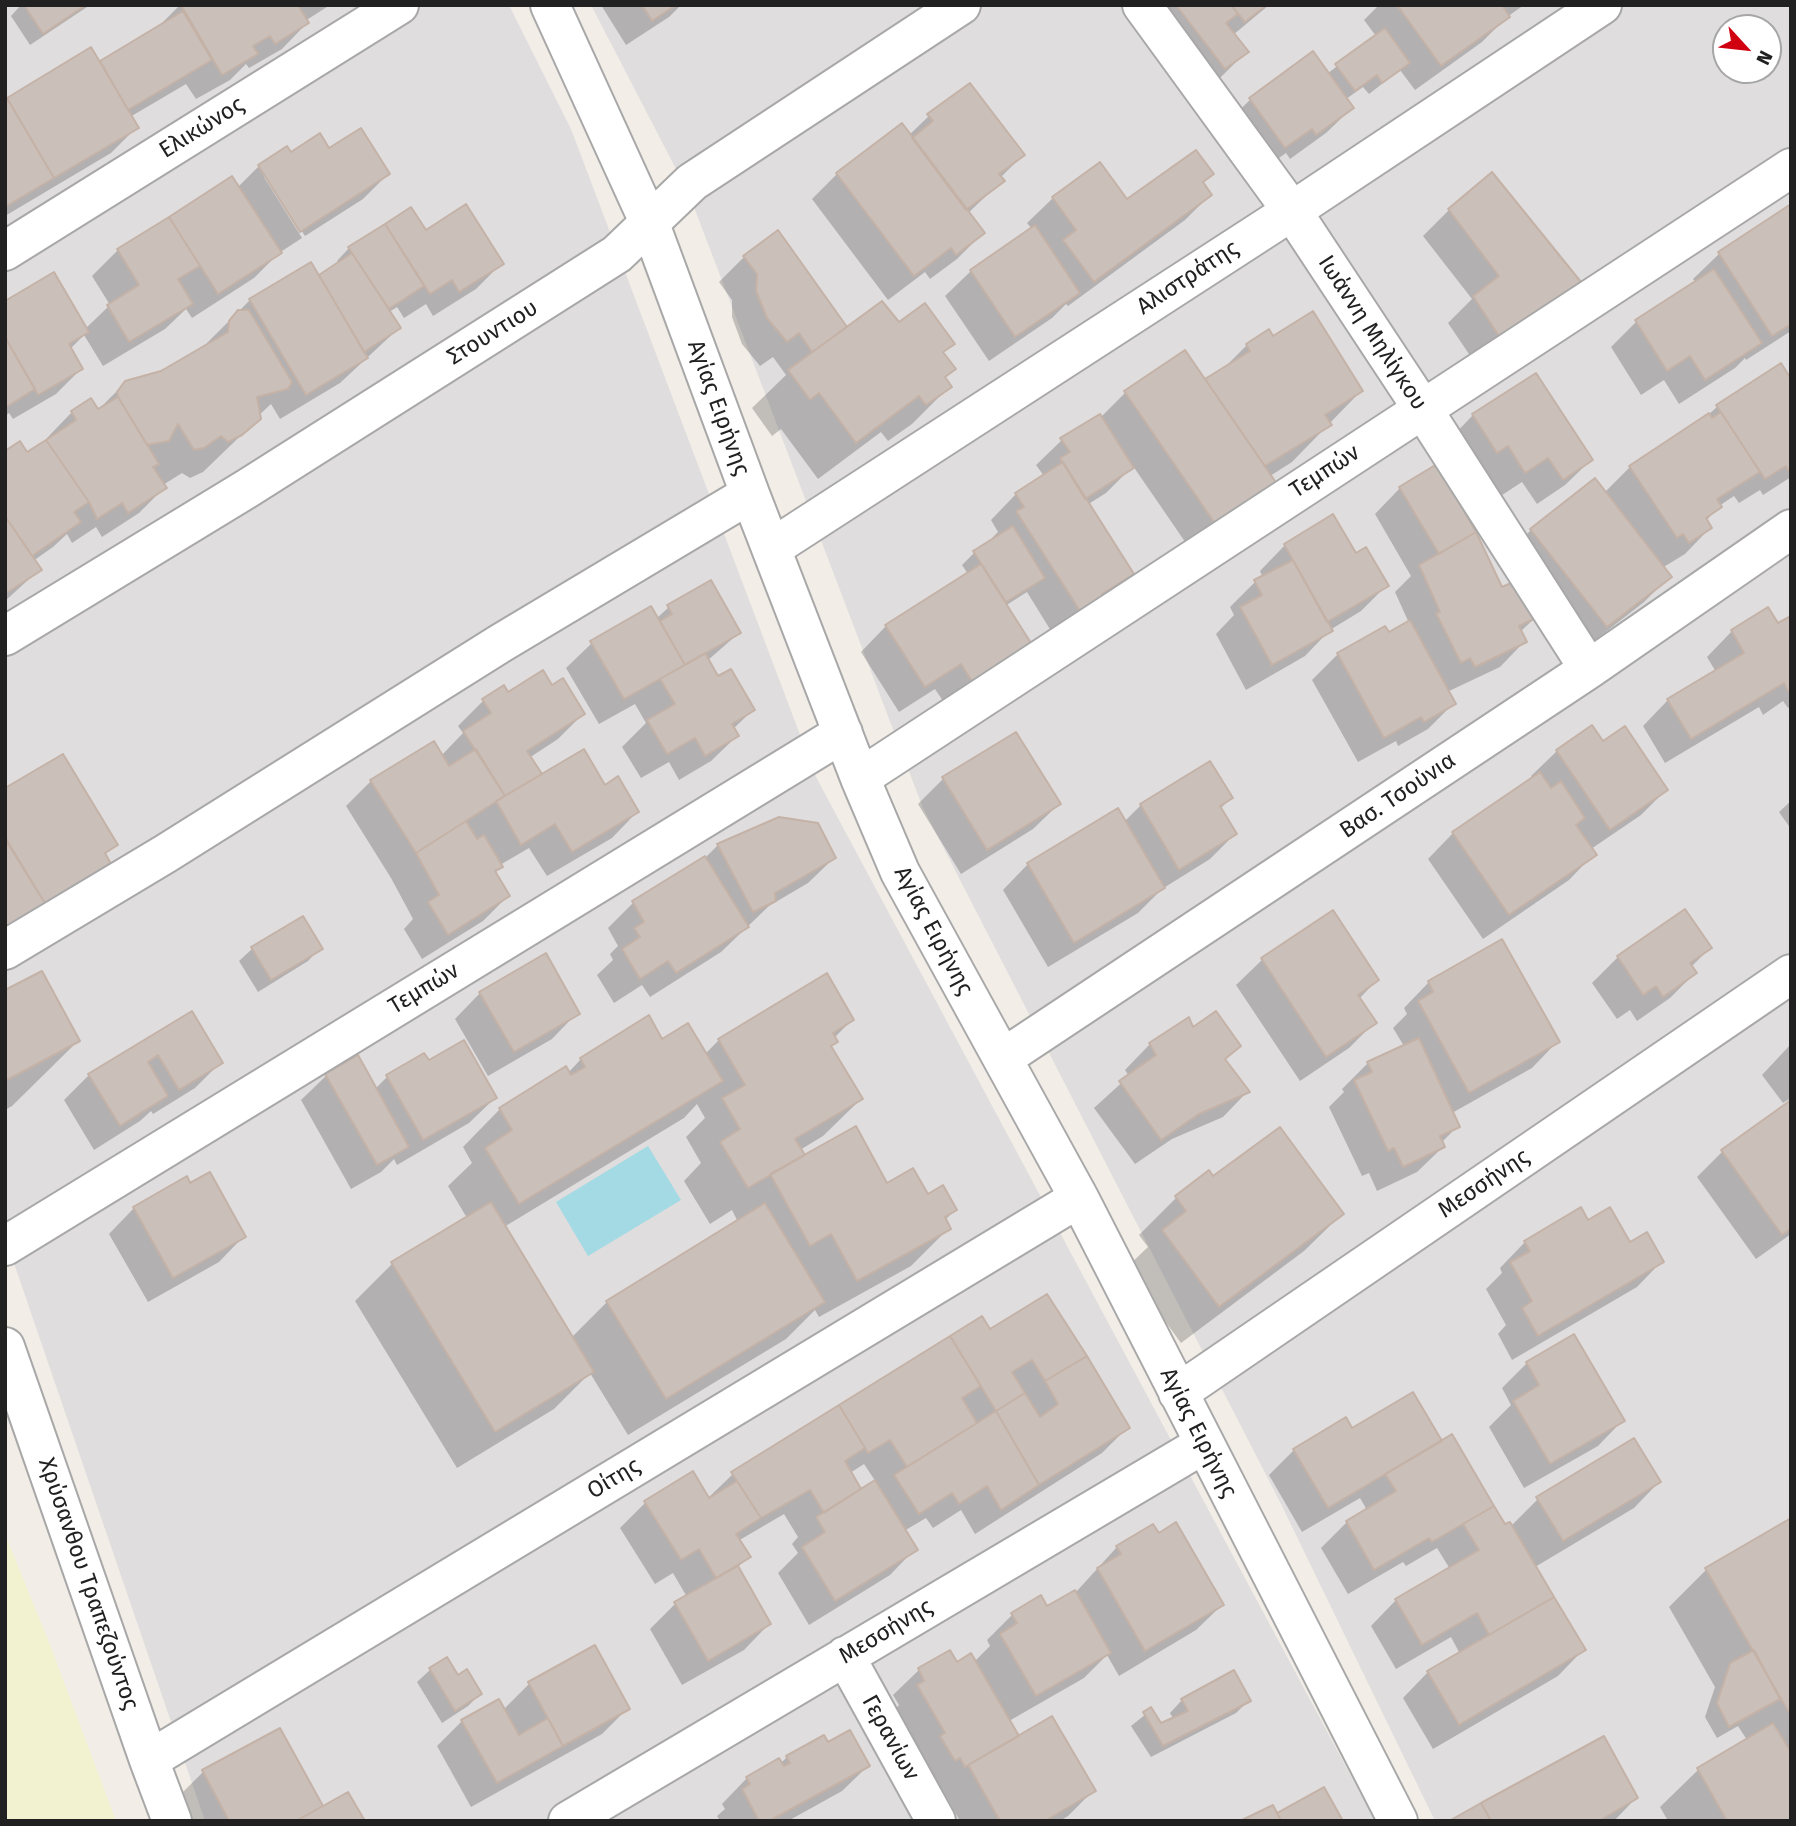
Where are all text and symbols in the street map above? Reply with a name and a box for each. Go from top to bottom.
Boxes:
north arrow [1712,14,1782,84]
text: N [1751,47,1777,69]
street label: Ελικώνος [155,91,249,165]
street label: Αλιστράτης [1132,235,1244,321]
street label: Ιωάννη Μηλίγκου [1312,250,1432,416]
street label: Στουντιου [443,294,543,372]
street label: Αγίας Ειρήνης [681,337,755,479]
street label: Τεμπών [1285,439,1365,505]
street label: Βασ. Τσούνια [1335,747,1461,845]
street label: Αγίας Ειρήνης [888,862,978,1000]
street label: Τεμπών [384,957,464,1021]
street label: Μεσσήνης [1433,1143,1535,1225]
street label: Αγίας Ειρήνης [1154,1364,1242,1502]
street label: Οίτης [582,1452,646,1506]
street label: Χρύσανθου Τραπεζούντος [32,1454,144,1714]
street label: Μεσσήνης [834,1593,938,1671]
street label: Γερανίων [855,1690,925,1786]

